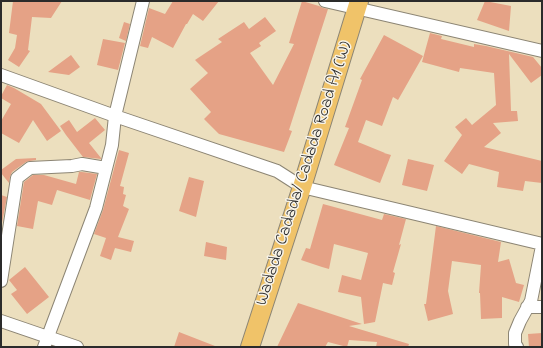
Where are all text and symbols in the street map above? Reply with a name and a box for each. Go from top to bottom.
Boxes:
street label: Wadada Cadada/ Cadada Road A1 (W) [253,39,357,309]

